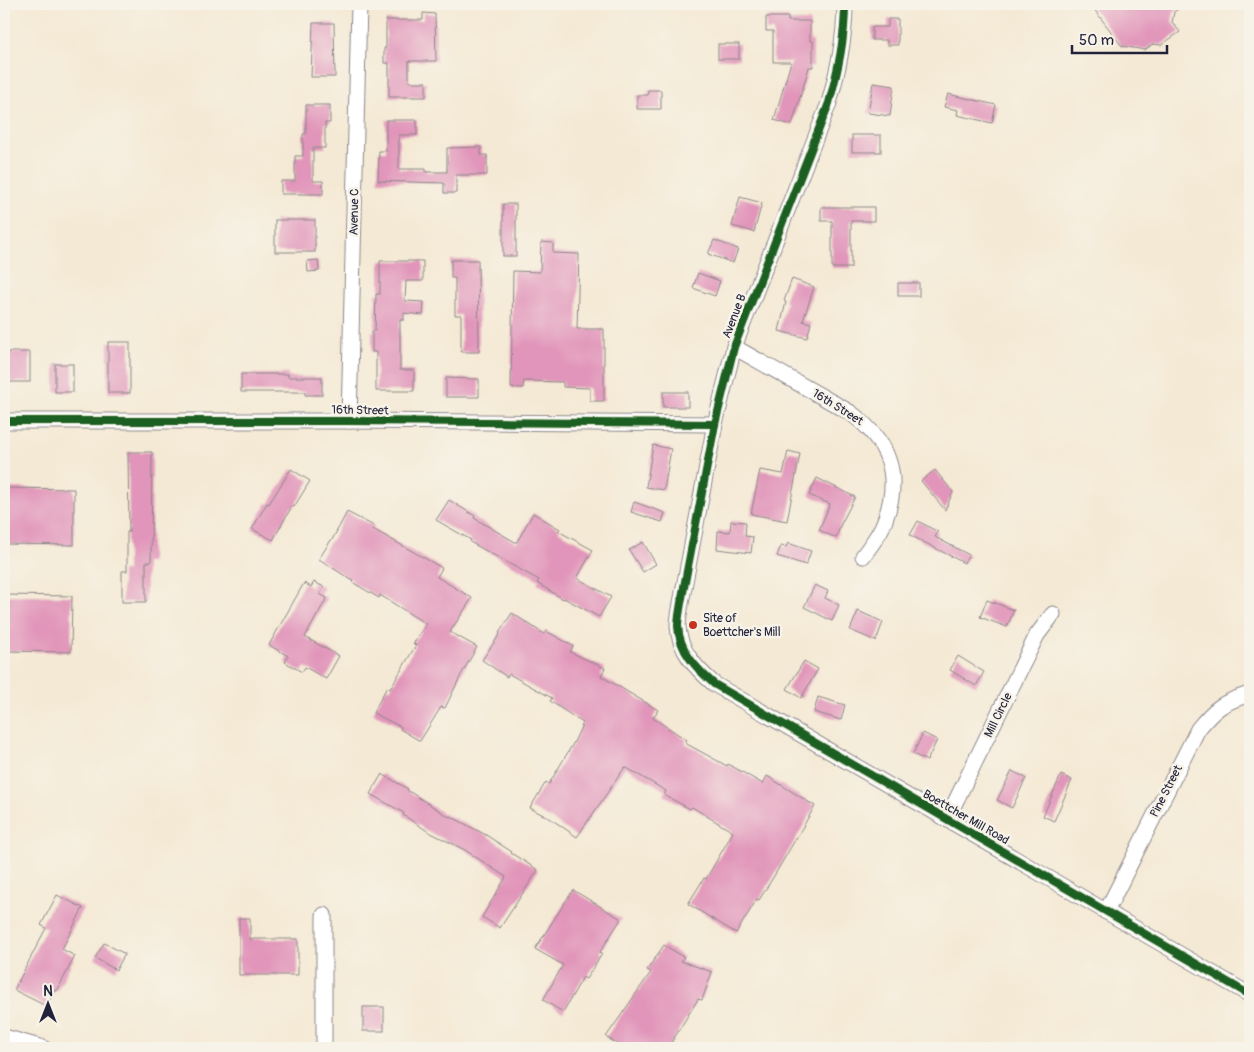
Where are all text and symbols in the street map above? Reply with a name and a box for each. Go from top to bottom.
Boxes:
scale bar [1072,22,1166,54]
text: 50 m [1079,31,1114,50]
street label: Avenue C [347,188,362,236]
street label: Avenue B [719,292,750,340]
street label: 16th Street [809,386,866,429]
street label: 16th Street [331,403,389,419]
place label: Site of Boettcher's Mill [703,611,781,640]
marker: Site of Boettcher's Mill [687,619,699,631]
street label: Mill Circle [981,690,1016,740]
street label: Pine Street [1147,763,1186,820]
street label: Boettcher Mill Road [920,787,1012,848]
north arrow [22,980,72,1030]
text: N [43,983,53,1000]

